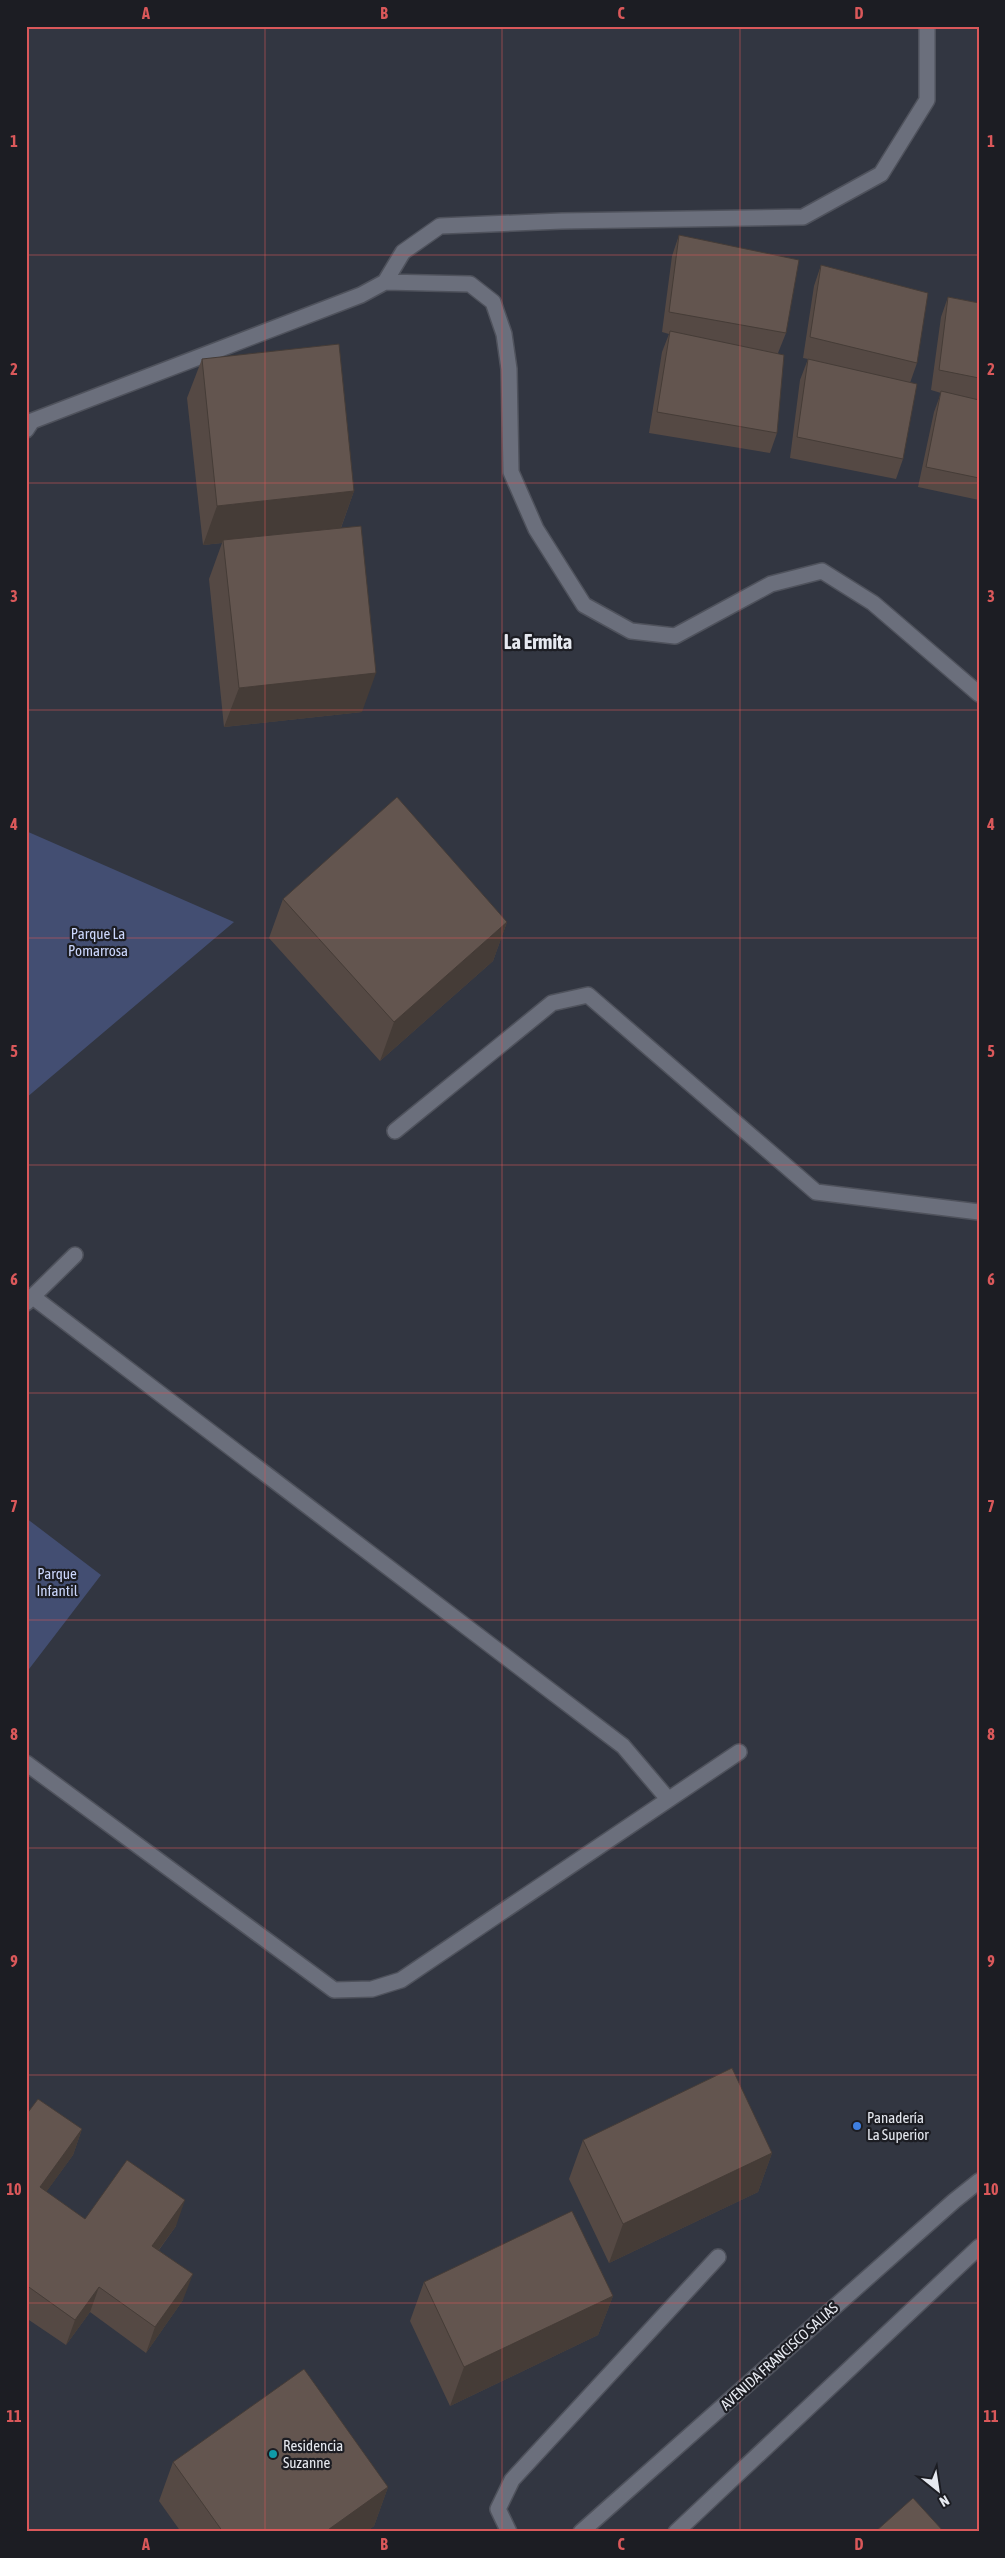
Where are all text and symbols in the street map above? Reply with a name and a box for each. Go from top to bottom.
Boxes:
text: A [141,4,150,22]
text: B [380,4,388,22]
text: C [617,4,625,22]
text: D [855,4,864,22]
text: 1 [10,132,18,150]
text: 1 [987,132,995,150]
text: 2 [10,360,18,378]
text: 2 [987,360,995,378]
text: 3 [10,587,18,605]
text: 3 [987,587,995,605]
district label: La Ermita [504,630,572,653]
text: 4 [9,815,18,833]
text: 4 [986,815,995,833]
park label: Parque La Pomarrosa [68,925,128,959]
text: 5 [10,1042,18,1060]
text: 5 [987,1042,995,1060]
text: 6 [10,1270,18,1288]
text: 6 [987,1270,995,1288]
text: 7 [10,1497,18,1515]
text: 7 [987,1497,995,1515]
park label: Parque Infantil [36,1565,78,1599]
text: 8 [10,1725,18,1743]
text: 8 [987,1725,995,1743]
text: 9 [10,1952,18,1970]
text: 9 [987,1952,995,1970]
place label: Panadería La Superior [867,2109,929,2143]
marker: Panadería La Superior [851,2120,863,2132]
text: 10 [6,2180,22,2198]
text: 10 [983,2180,999,2198]
street label: AVENIDA FRANCISCO SALIAS [717,2299,841,2413]
text: 11 [6,2407,22,2425]
text: 11 [983,2407,999,2425]
place label: Residencia Suzanne [283,2437,343,2471]
marker: Residencia Suzanne [267,2448,279,2460]
north arrow [912,2466,962,2516]
text: N [937,2492,952,2510]
text: A [141,2535,150,2553]
text: B [380,2535,388,2553]
text: C [617,2535,625,2553]
text: D [855,2535,864,2553]

